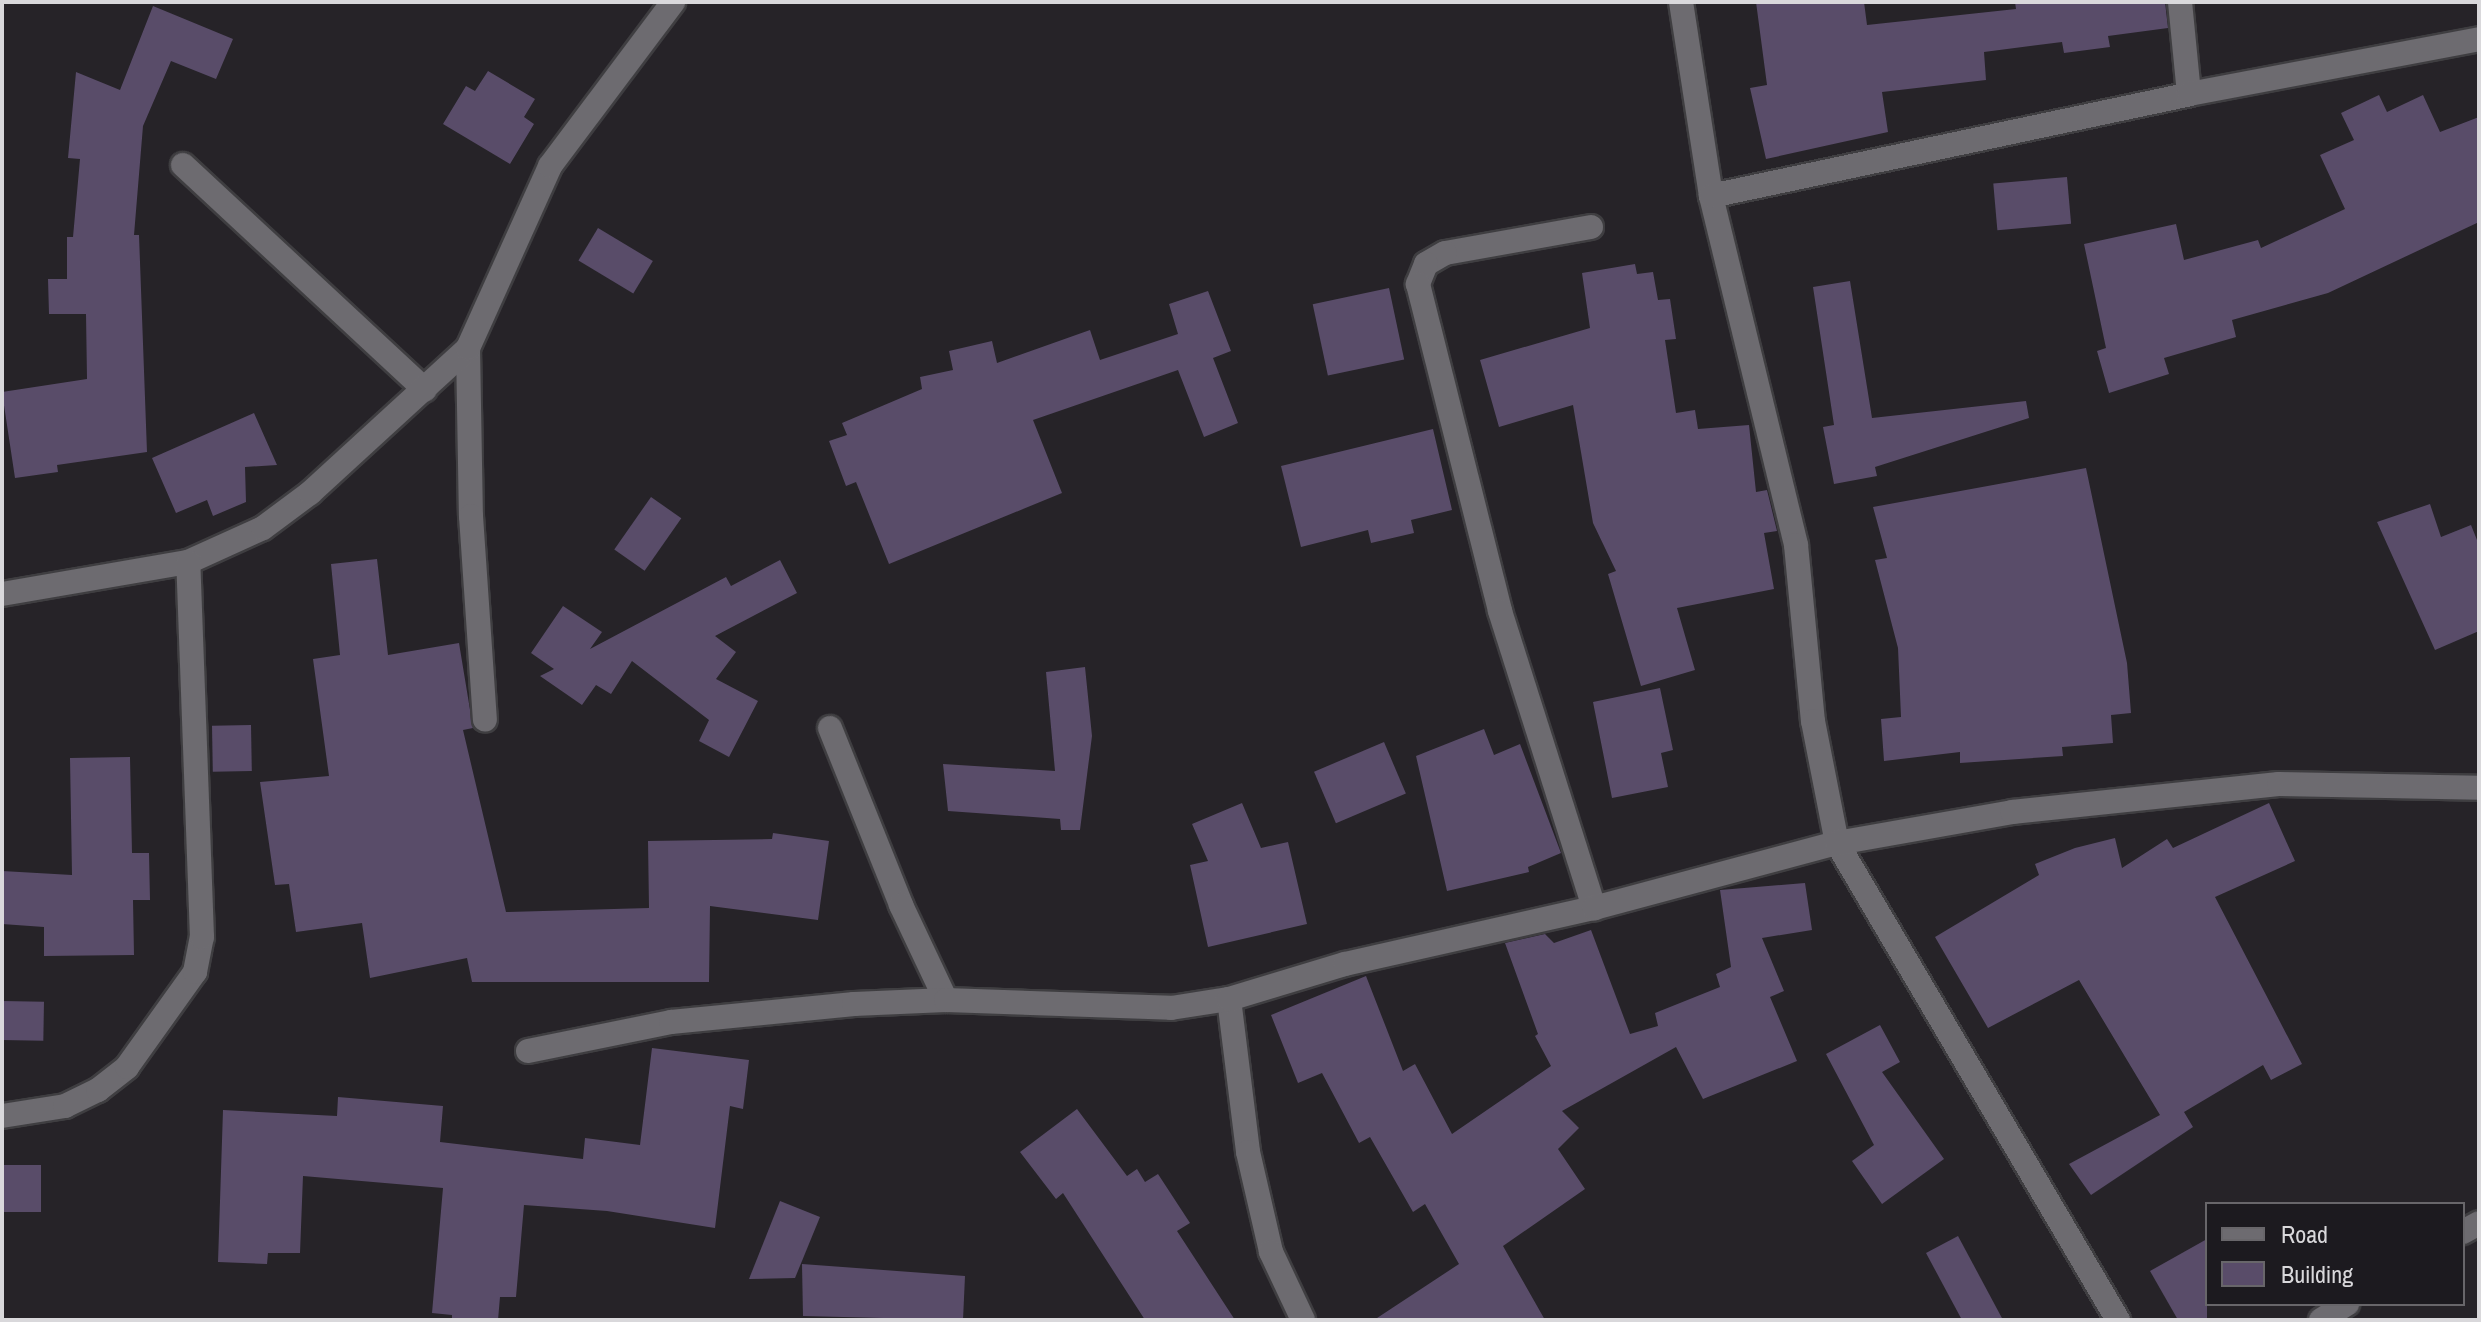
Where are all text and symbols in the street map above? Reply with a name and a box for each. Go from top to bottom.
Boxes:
legend [2205,1202,2465,1306]
text: Road [2281,1218,2328,1250]
text: Building [2281,1258,2353,1290]

